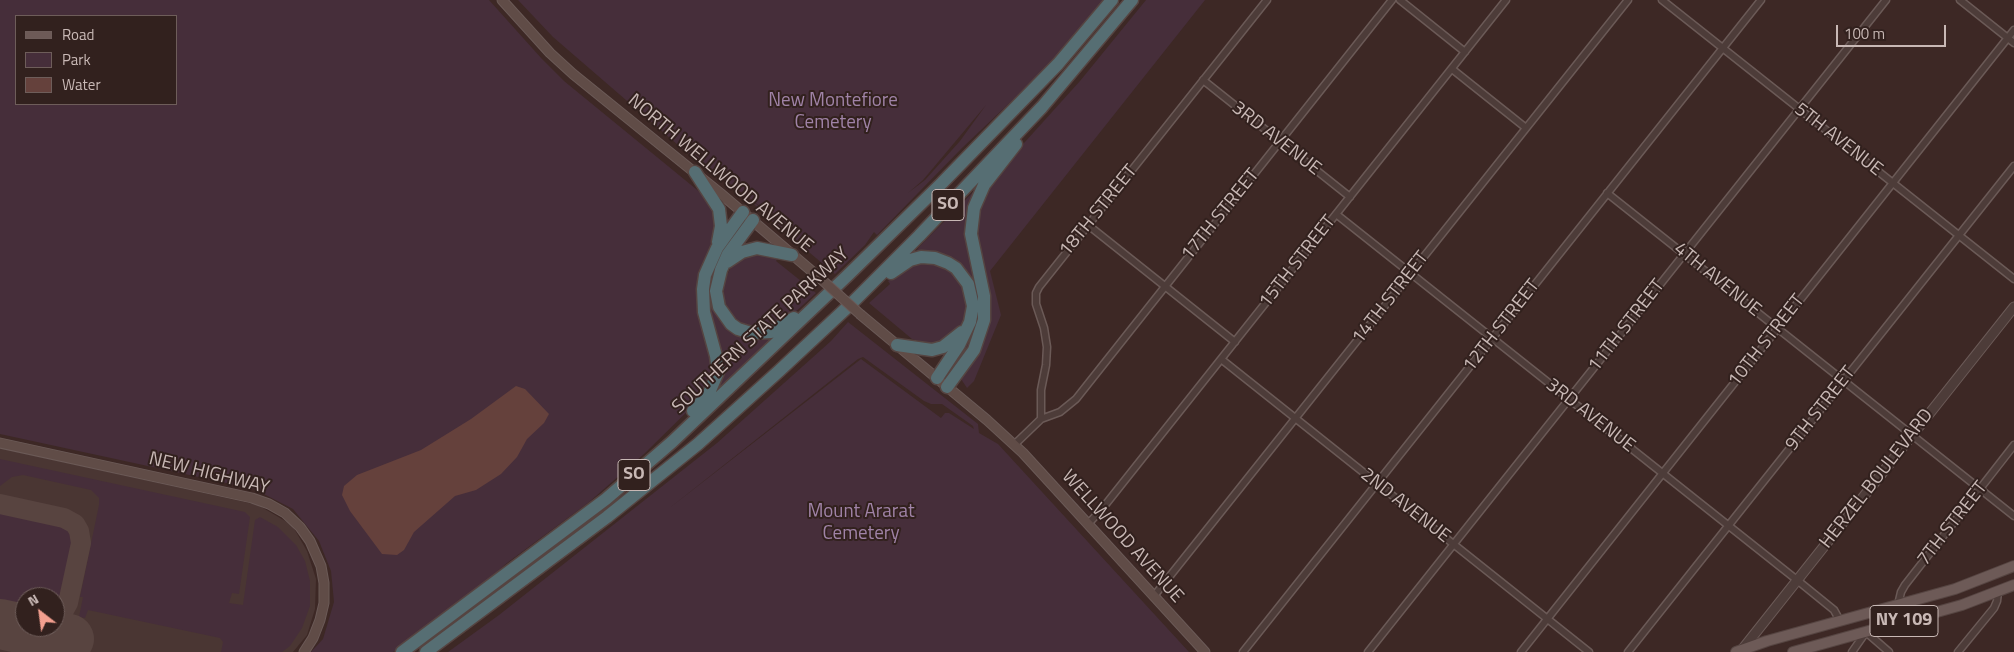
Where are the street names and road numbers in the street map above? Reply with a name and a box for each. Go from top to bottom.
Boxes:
street label: NORTH WELLWOOD AVENUE [623,90,817,258]
street label: 3RD AVENUE [1227,97,1325,181]
street label: 5TH AVENUE [1789,99,1887,181]
street label: 18TH STREET [1055,161,1143,261]
street label: 17TH STREET [1177,165,1265,265]
road number: SO [932,190,964,220]
street label: 15TH STREET [1255,211,1341,313]
street label: 4TH AVENUE [1669,238,1765,322]
street label: SOUTHERN STATE PARKWAY [668,243,854,419]
street label: 14TH STREET [1348,247,1434,349]
street label: 12TH STREET [1459,275,1545,377]
street label: 11TH STREET [1584,275,1670,377]
street label: 10TH STREET [1724,290,1810,392]
street label: 9TH STREET [1781,362,1861,456]
street label: 3RD AVENUE [1541,374,1639,458]
street label: HERZEL BOULEVARD [1815,405,1939,553]
street label: NEW HIGHWAY [146,448,272,500]
road number: SO [618,460,650,490]
street label: 2ND AVENUE [1355,464,1455,548]
street label: WELLWOOD AVENUE [1056,466,1188,608]
street label: 7TH STREET [1913,477,1993,571]
road number: NY 109 [1870,606,1938,636]

